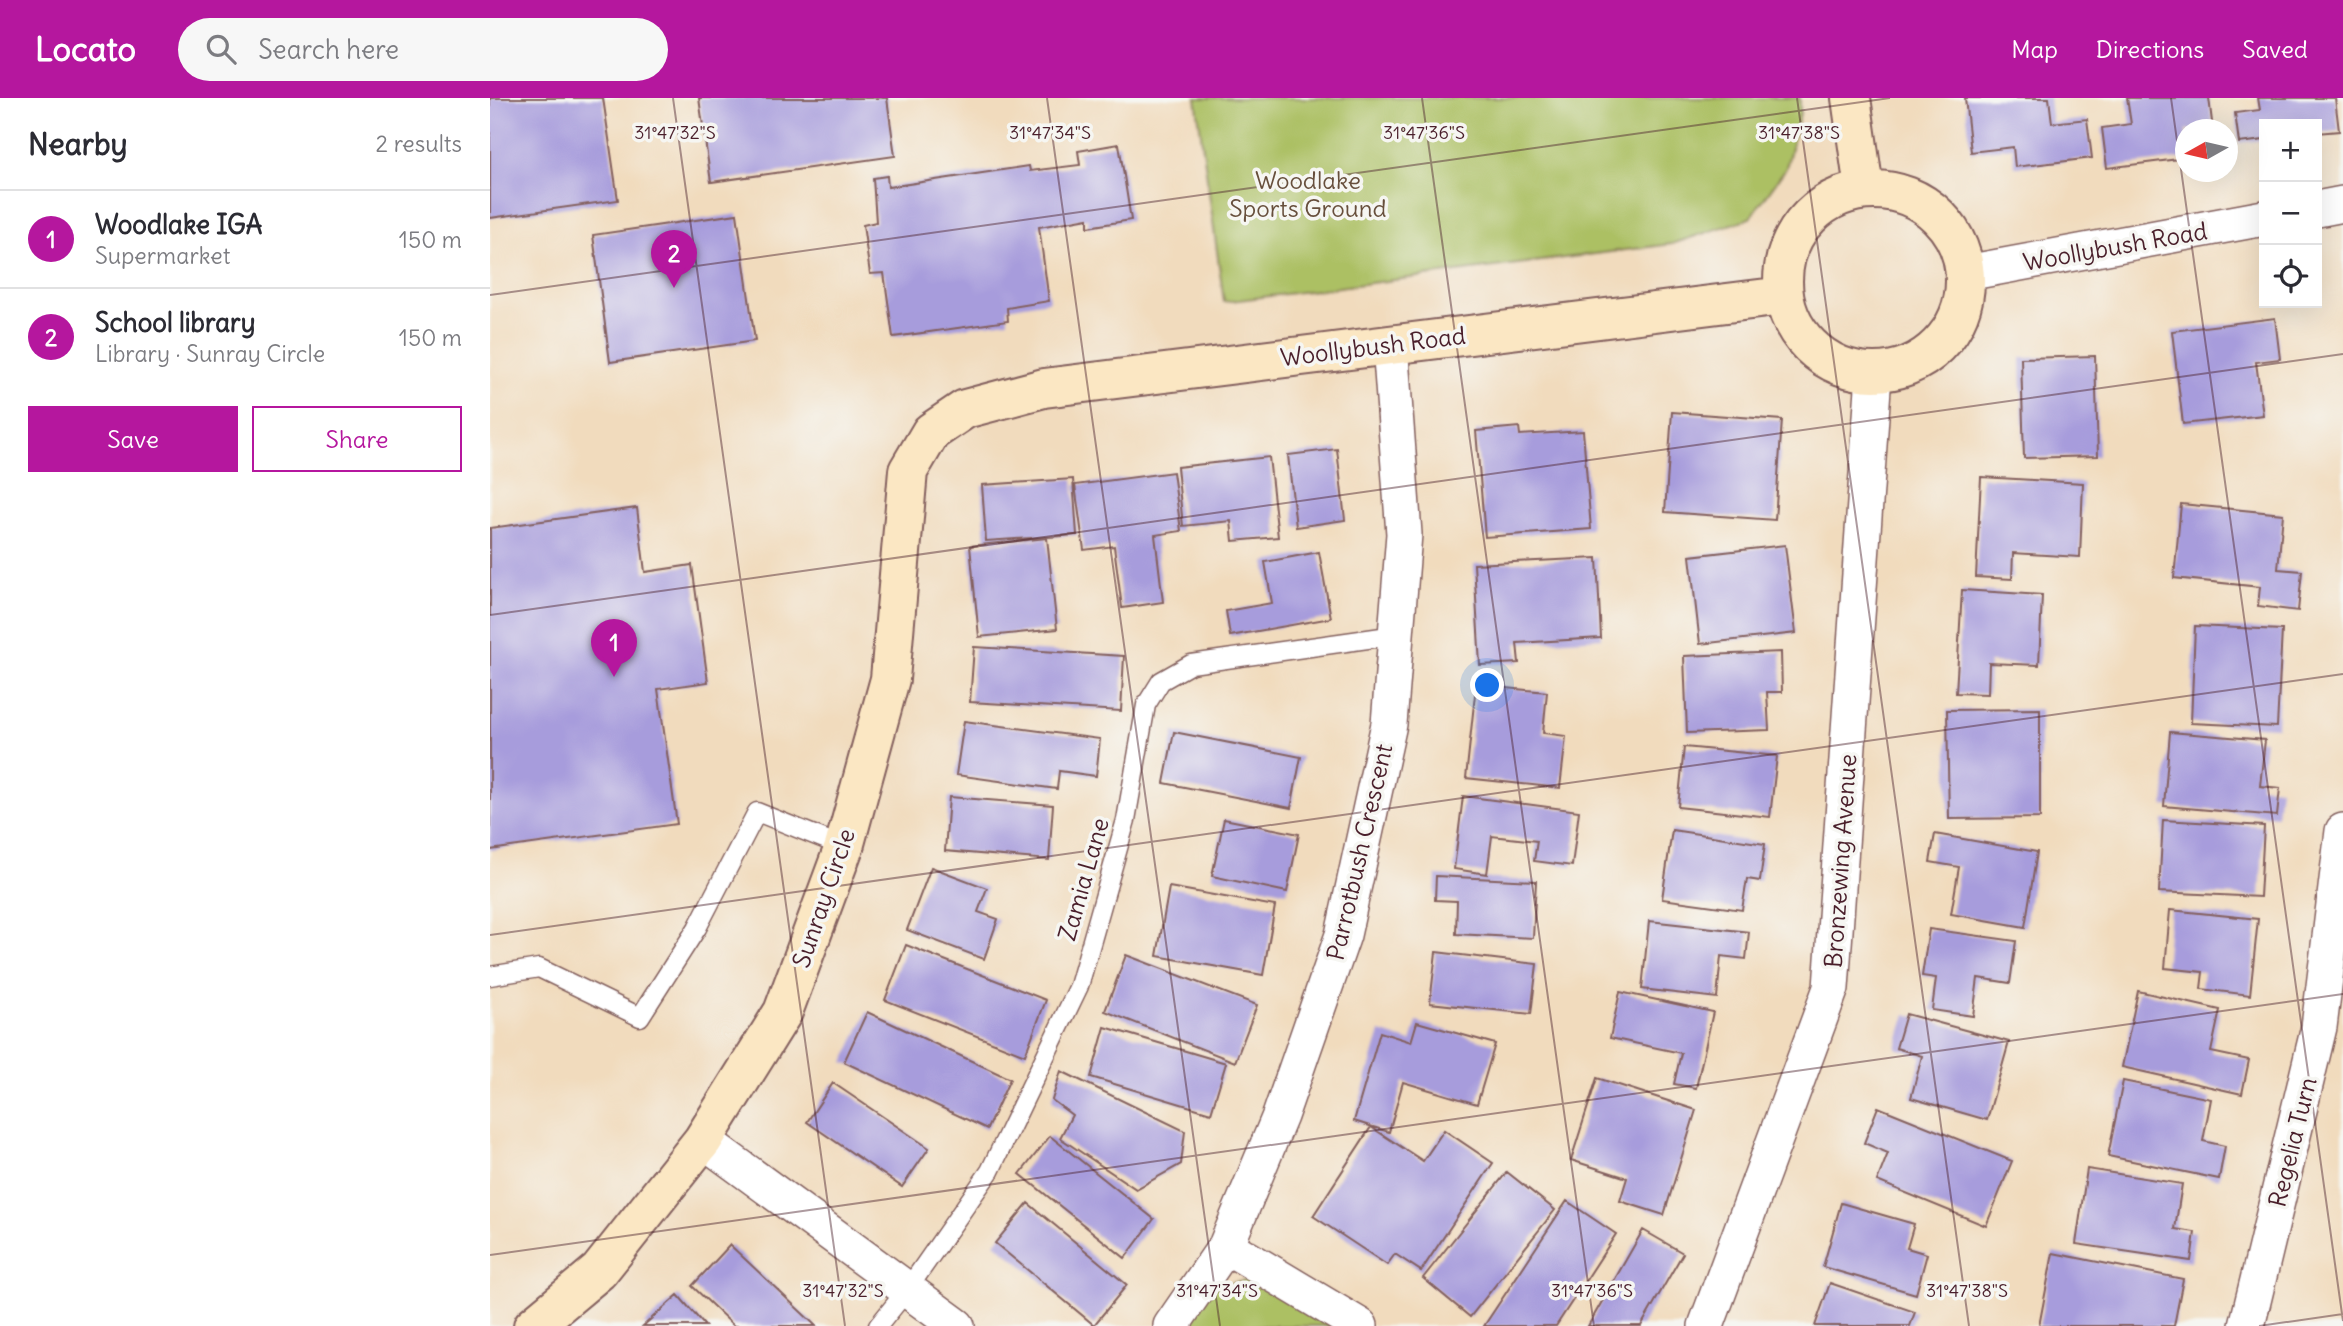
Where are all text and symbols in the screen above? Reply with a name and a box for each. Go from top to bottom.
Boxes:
search box [178,18,668,81]
text: Locato [35,28,136,70]
icon: search [202,30,240,68]
text: Search here [258,33,399,66]
text: Map [2011,34,2058,64]
text: Directions [2096,34,2204,64]
text: Saved [2242,34,2308,64]
north arrow [2175,119,2238,182]
map controls [2259,119,2322,308]
button: + [2259,119,2322,182]
text: 31°47'32"S [634,121,716,144]
text: 31°47'34"S [1009,121,1091,144]
text: 31°47'36"S [1383,121,1465,144]
text: 31°47'38"S [1758,121,1840,144]
text: Nearby [28,125,128,163]
text: 2 results [376,129,462,158]
park label: Woodlake Sports Ground [1229,165,1387,223]
button: − [2259,182,2322,245]
text: Woodlake IGA [95,208,263,241]
street label: Woollybush Road [2021,215,2209,277]
text: 1 [46,225,56,254]
text: 150 m [399,225,462,254]
pin: 2 [651,230,697,288]
text: Supermarket [95,241,231,270]
button: locate [2259,245,2322,308]
text: School library [95,306,255,339]
street label: Woollybush Road [1279,320,1467,372]
text: 2 [45,323,57,352]
text: 150 m [399,323,462,352]
text: Library · Sunray Circle [95,339,325,368]
button: Save [28,406,238,472]
button: Share [252,406,462,472]
pin: 1 [591,619,637,677]
your location [1470,668,1504,702]
street label: Parrotbush Crescent [1320,741,1398,963]
street label: Bronzewing Avenue [1818,753,1862,969]
street label: Zamia Lane [1051,814,1115,944]
street label: Sunray Circle [785,825,861,971]
street label: Regelia Turn [2261,1074,2323,1210]
text: 31°47'32"S [802,1279,884,1302]
text: 31°47'34"S [1176,1279,1258,1302]
text: 31°47'36"S [1551,1279,1633,1302]
text: 31°47'38"S [1926,1279,2008,1302]

